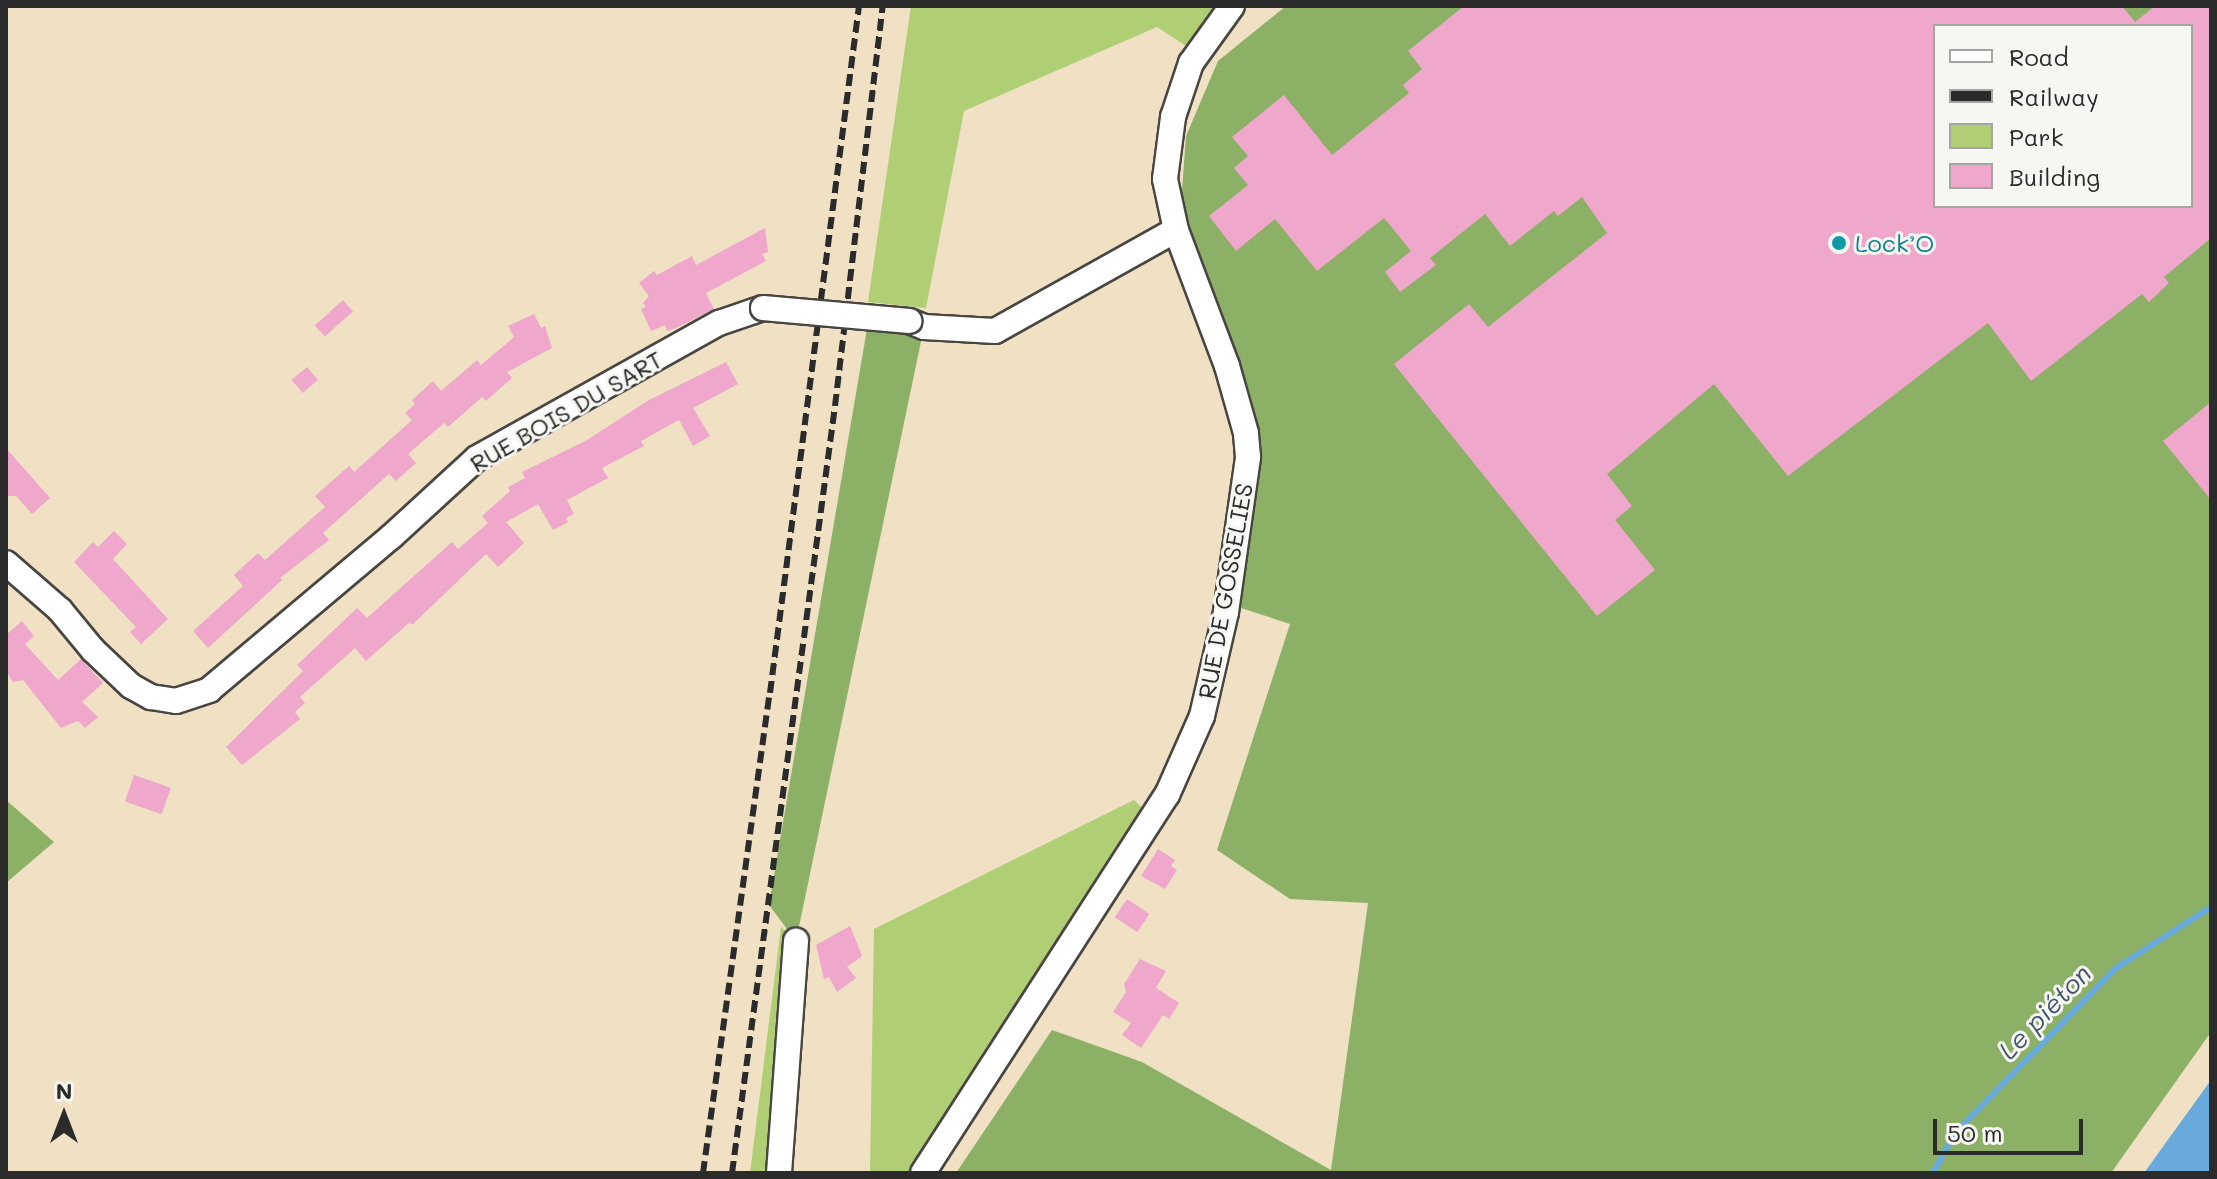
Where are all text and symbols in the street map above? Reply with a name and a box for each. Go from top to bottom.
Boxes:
legend [1933,24,2193,208]
text: Road [2009,41,2069,72]
text: Railway [2009,81,2099,112]
text: Park [2009,121,2063,152]
text: Building [2009,161,2100,192]
place label: Lock’O [1855,229,1934,257]
marker: Lock’O [1830,234,1848,252]
street label: RUE BOIS DU SART [465,344,667,478]
street label: RUE DE GOSSELIES [1192,481,1258,701]
water label: Le piéton [1992,958,2098,1066]
north arrow [24,1075,104,1155]
text: N [56,1076,72,1105]
scale bar [1937,1103,2087,1153]
text: 50 m [1947,1117,2003,1148]

